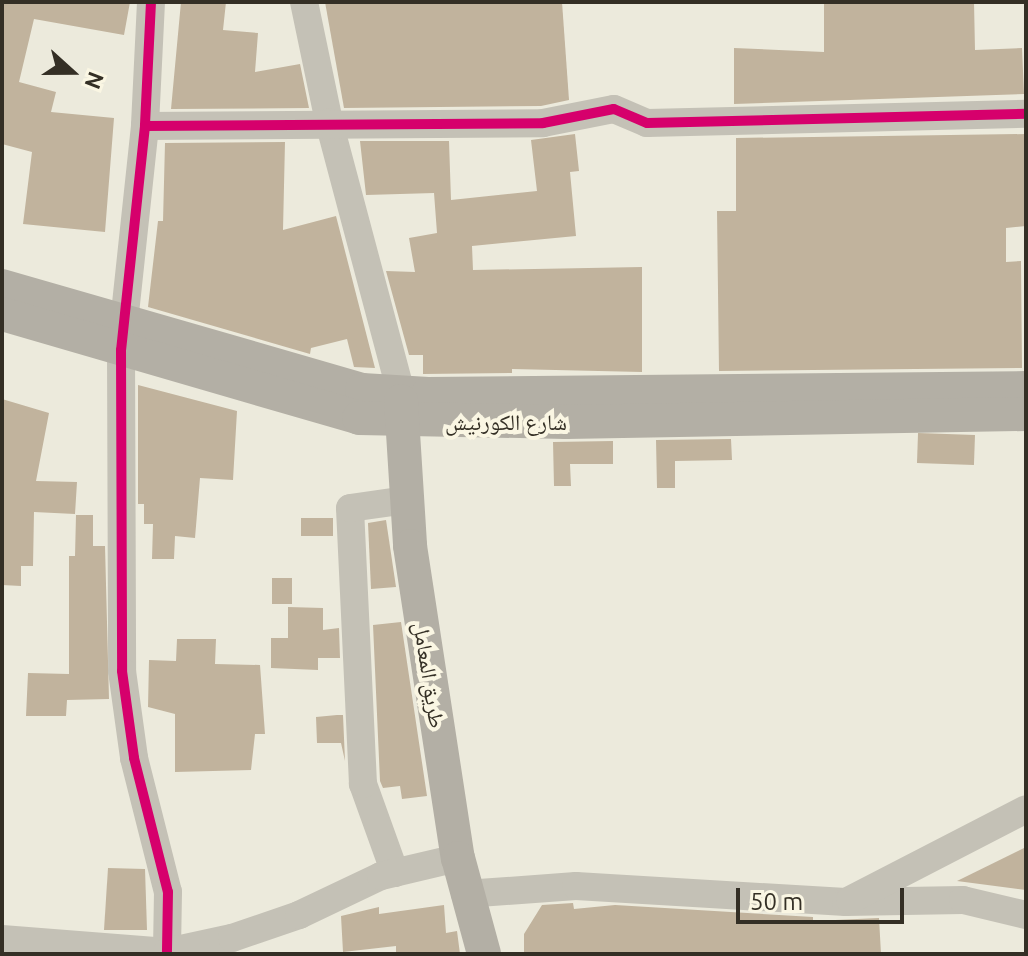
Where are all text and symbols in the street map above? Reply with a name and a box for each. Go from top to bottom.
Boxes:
north arrow [32,32,112,112]
text: N [80,69,109,93]
street label: شارع الكورنيش [445,409,567,435]
street label: طريق المعامل [409,620,451,730]
scale bar [740,872,908,922]
text: 50 m [750,888,803,915]

